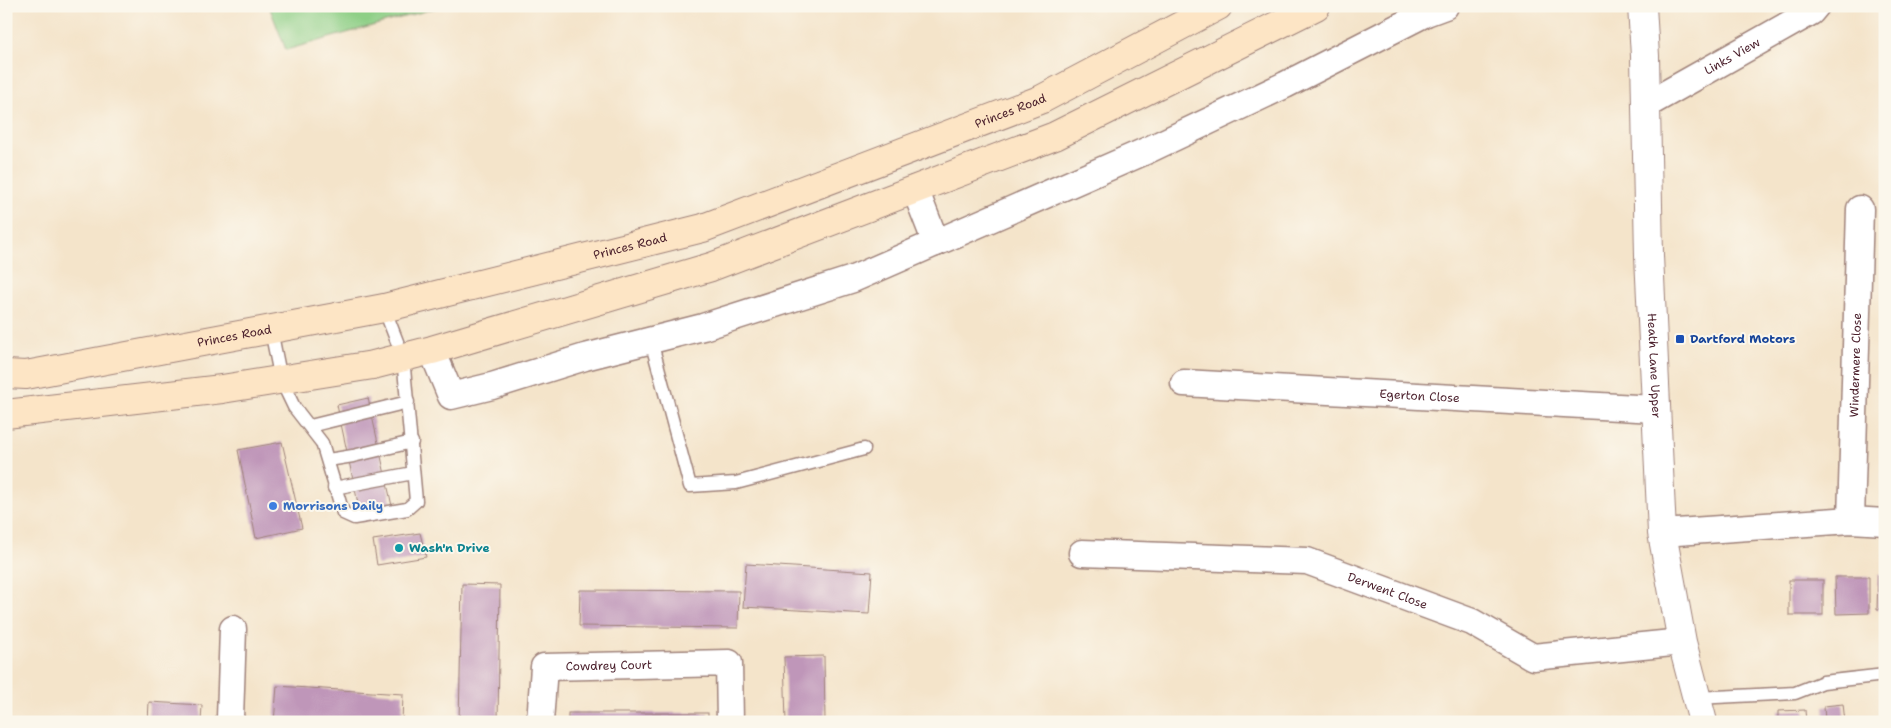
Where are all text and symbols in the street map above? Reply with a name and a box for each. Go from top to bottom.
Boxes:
street label: Links View [1701,34,1764,79]
street label: Princes Road [972,90,1049,132]
street label: Princes Road [592,229,669,263]
street label: Windermere Close [1846,312,1865,418]
street label: Heath Lane Upper [1644,313,1665,419]
street label: Princes Road [196,321,273,351]
place label: Dartford Motors [1690,331,1795,347]
marker: Dartford Motors [1674,333,1686,345]
street label: Egerton Close [1379,386,1460,406]
place label: Morrisons Daily [283,498,383,514]
marker: Morrisons Daily [267,500,279,512]
place label: Wash'n Drive [409,540,490,556]
marker: Wash'n Drive [393,542,405,554]
street label: Derwent Close [1345,569,1430,613]
street label: Cowdrey Court [565,657,652,675]

